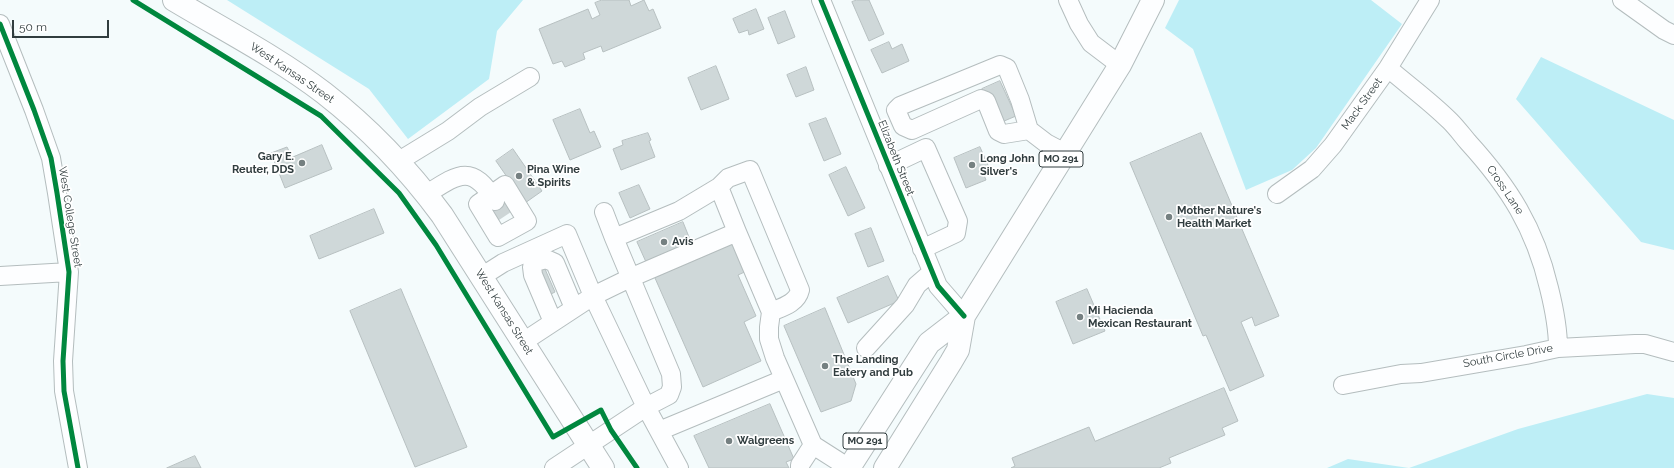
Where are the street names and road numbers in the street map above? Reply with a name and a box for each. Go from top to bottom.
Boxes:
street label: West Kansas Street [248,40,336,106]
street label: Mack Street [1339,76,1385,132]
street label: Elizabeth Street [875,118,917,198]
road number: MO 291 [1039,151,1083,167]
street label: Cross Lane [1484,163,1526,217]
street label: West College Street [55,166,85,268]
street label: West Kansas Street [472,267,536,357]
street label: South Circle Drive [1462,342,1554,370]
road number: MO 291 [843,433,887,449]

